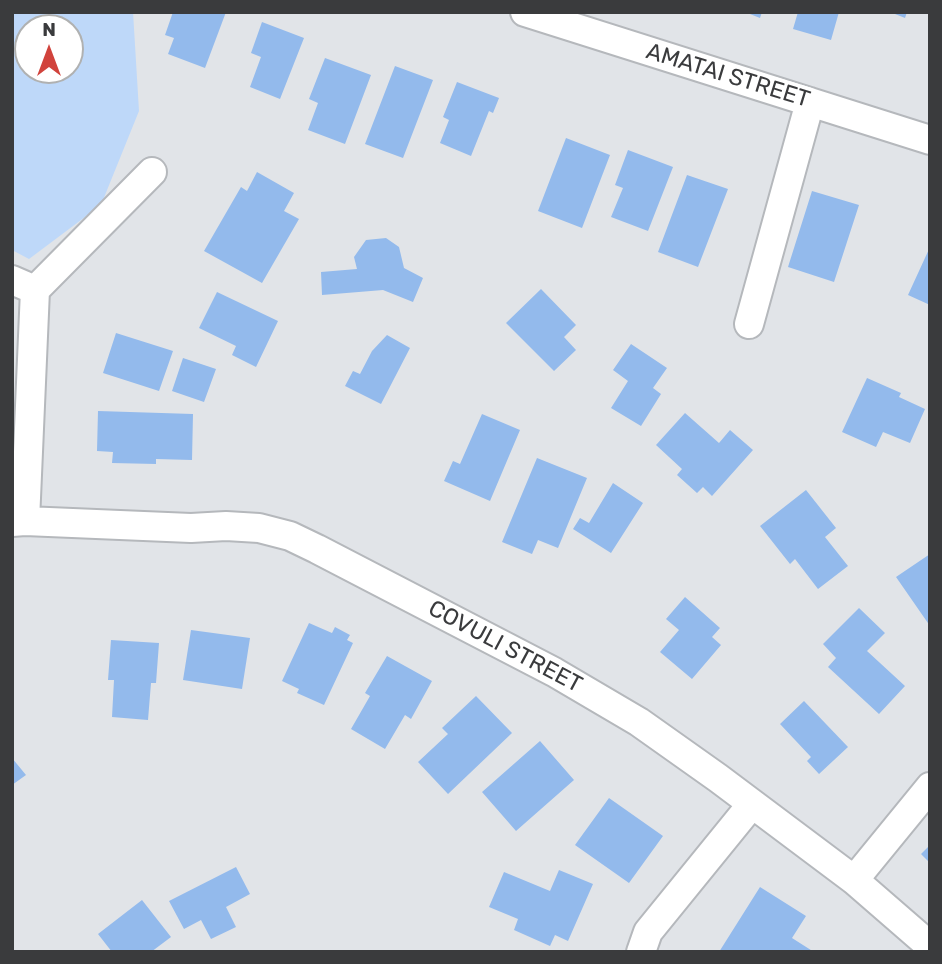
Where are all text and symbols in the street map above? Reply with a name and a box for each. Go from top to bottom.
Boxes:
north arrow [14,14,84,84]
text: N [42,18,56,41]
street label: AMATAI STREET [643,38,813,114]
street label: COVULI STREET [423,595,587,699]

